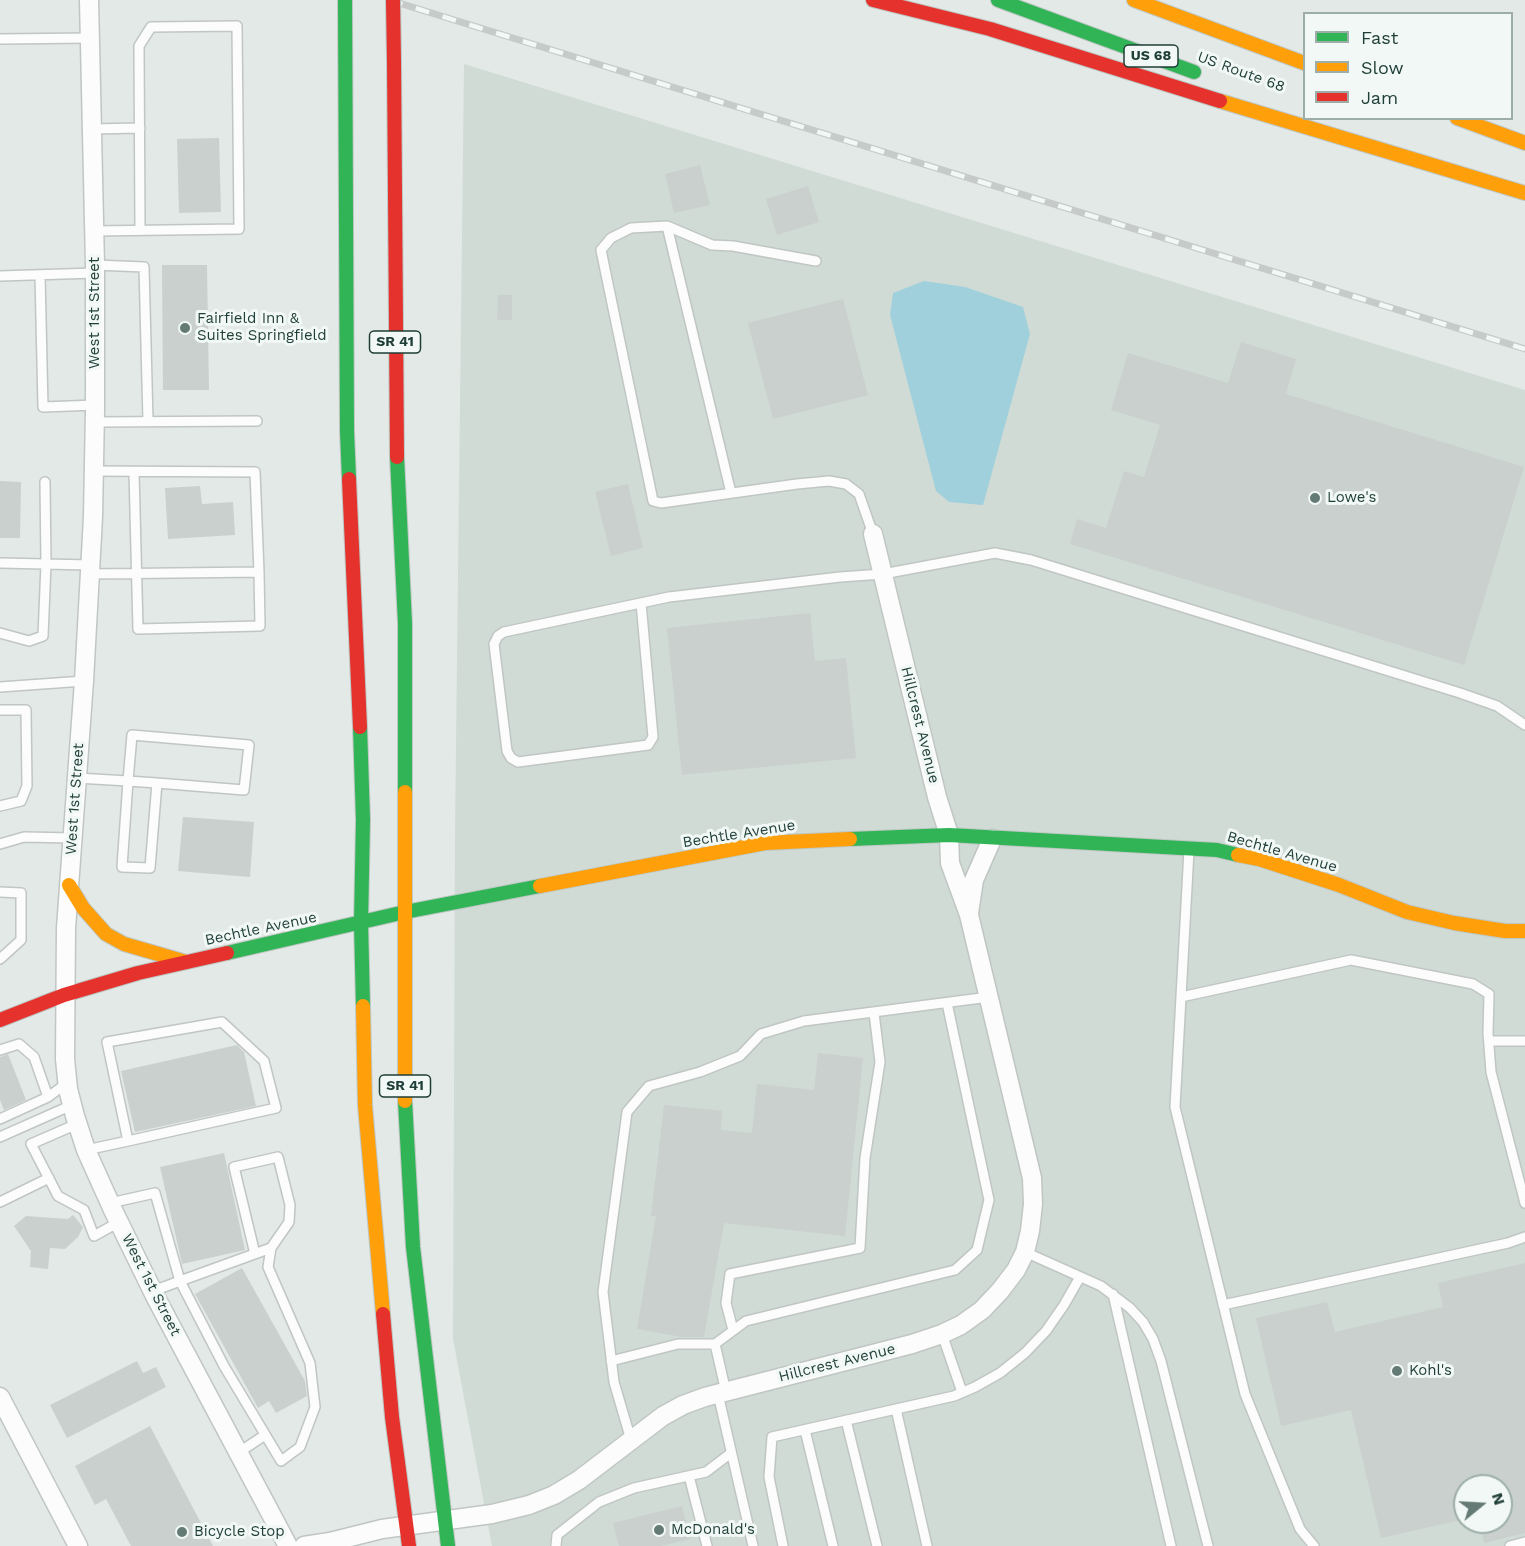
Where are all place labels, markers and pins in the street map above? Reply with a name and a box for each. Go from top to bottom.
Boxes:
place label: Fairfield Inn & Suites Springfield [197,310,327,345]
marker: Fairfield Inn & Suites Springfield [178,321,192,335]
place label: Lowe's [1327,489,1376,507]
marker: Lowe's [1308,491,1322,505]
place label: Kohl's [1409,1362,1452,1380]
marker: Kohl's [1390,1364,1404,1378]
place label: McDonald's [671,1521,755,1539]
place label: Bicycle Stop [194,1523,285,1541]
marker: McDonald's [652,1523,666,1537]
marker: Bicycle Stop [175,1525,189,1539]

